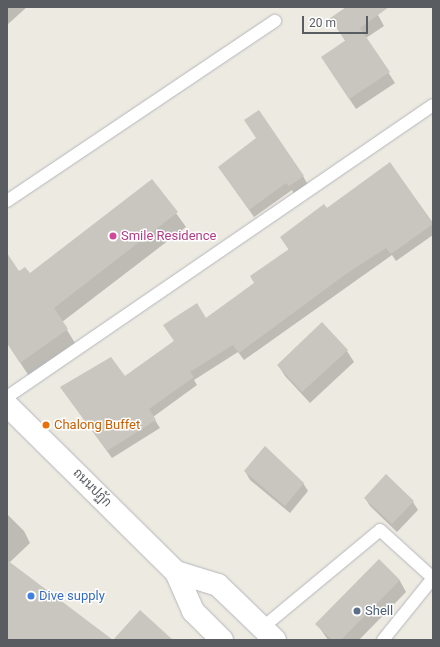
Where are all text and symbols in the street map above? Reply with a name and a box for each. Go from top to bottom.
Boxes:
scale bar [304,8,370,34]
text: 20 m [309,16,336,30]
place label: Smile Residence [121,228,216,244]
marker: Smile Residence [108,231,118,241]
place label: Chalong Buffet [54,417,140,433]
marker: Chalong Buffet [41,420,51,430]
street label: ถนนปฏัก [69,465,115,511]
place label: Dive supply [39,588,105,604]
marker: Dive supply [26,591,36,601]
place label: Shell [365,603,393,619]
marker: Shell [352,606,362,616]

